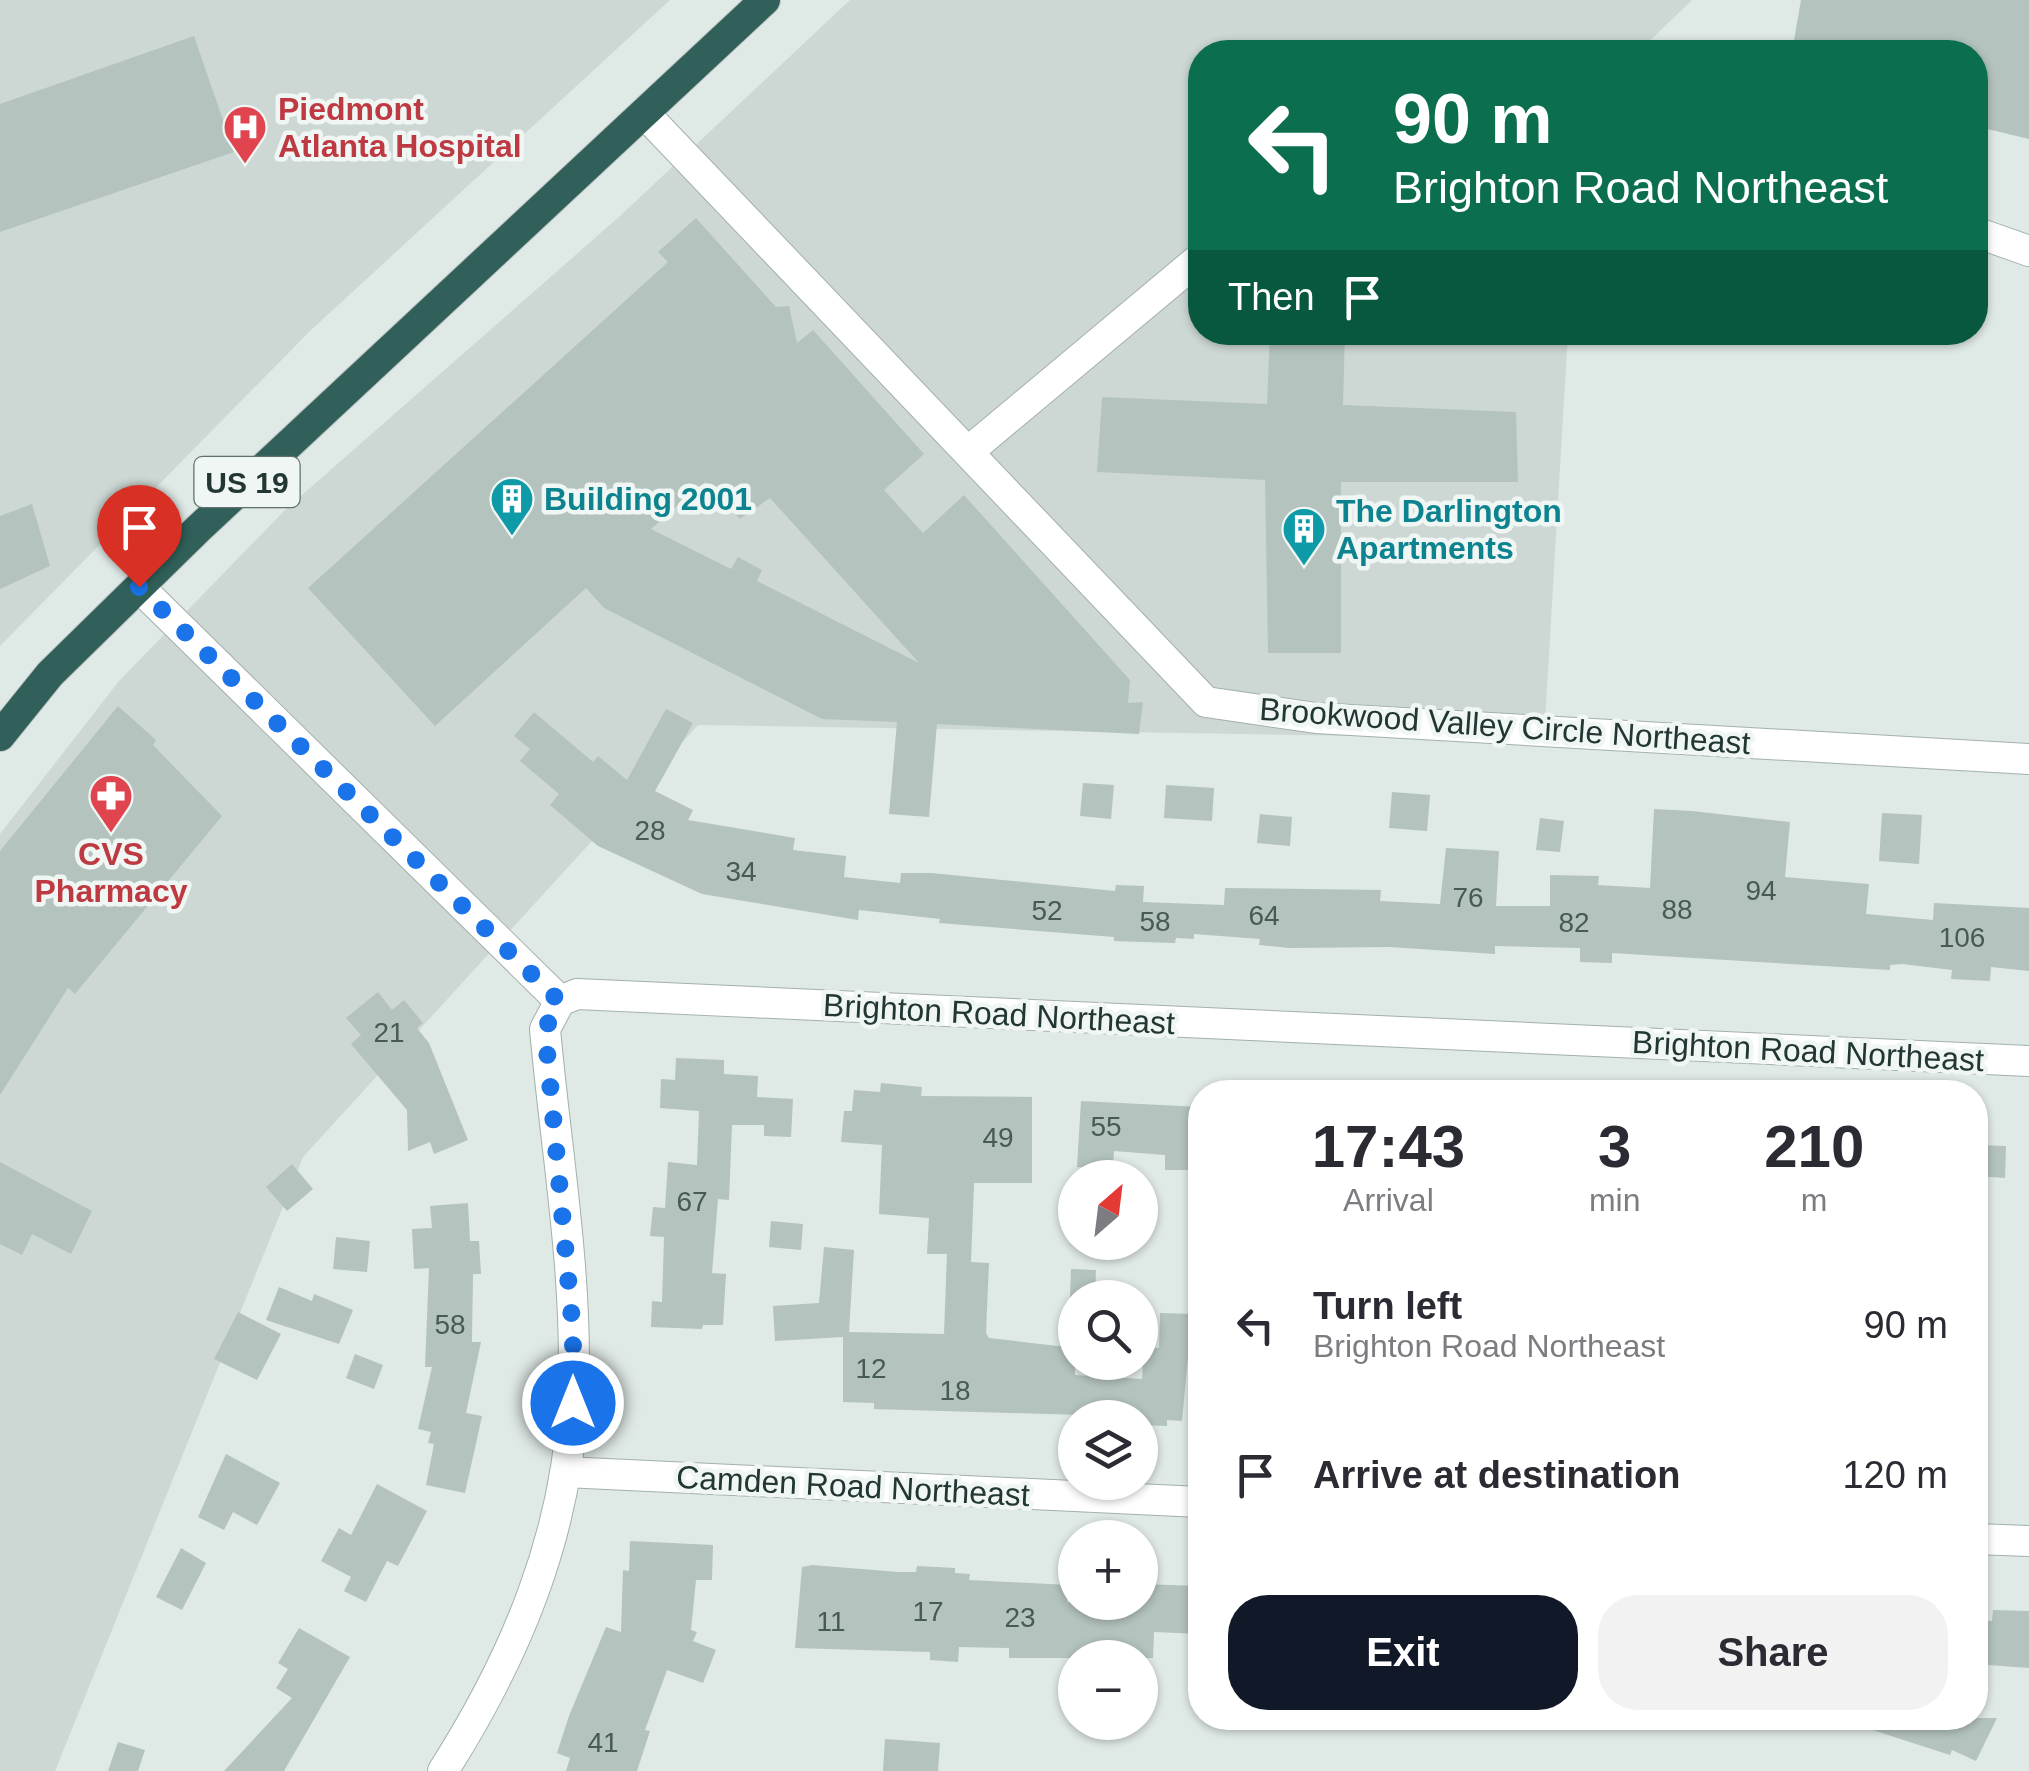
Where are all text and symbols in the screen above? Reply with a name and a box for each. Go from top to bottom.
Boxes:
icon: left [1228,80,1358,210]
text: 90 m [1393,80,1553,158]
place label: Piedmont Atlanta Hospital [278,91,522,164]
hospital icon: Piedmont Atlanta Hospital [222,104,268,165]
text: Brighton Road Northeast [1393,162,1888,213]
icon: arrive [1335,270,1390,325]
text: Then [1228,276,1315,318]
road number: US 19 [194,457,300,507]
building icon: Building 2001 [489,476,535,537]
place label: Building 2001 [544,481,752,517]
pin [97,485,182,588]
place label: The Darlington Apartments [1336,493,1562,566]
icon: arrive [112,500,167,555]
building icon: The Darlington Apartments [1281,506,1327,567]
street label: Brookwood Valley Circle Northeast [1258,691,1752,761]
pharmacy icon: CVS Pharmacy [88,773,134,834]
house number: 28 [634,815,666,846]
place label: CVS Pharmacy [35,836,188,909]
house number: 34 [725,856,757,887]
house number: 94 [1745,875,1777,906]
house number: 76 [1452,882,1484,913]
house number: 88 [1661,894,1693,925]
house number: 52 [1031,895,1063,926]
house number: 64 [1248,900,1280,931]
house number: 58 [1139,906,1171,937]
house number: 82 [1558,907,1590,938]
house number: 106 [1939,922,1985,953]
street label: Brighton Road Northeast [822,987,1176,1041]
house number: 21 [373,1017,405,1048]
street label: Brighton Road Northeast [1631,1024,1985,1078]
house number: 55 [1090,1111,1122,1142]
text: 17:43 [1312,1113,1465,1180]
text: 3 [1598,1113,1631,1180]
text: 210 [1764,1113,1864,1180]
house number: 49 [982,1122,1014,1153]
north arrow [1058,1160,1158,1260]
map controls [1058,1160,1158,1740]
text: Arrival [1343,1182,1434,1218]
text: min [1589,1182,1640,1218]
text: m [1801,1182,1828,1218]
house number: 67 [676,1186,708,1217]
button: search [1058,1280,1158,1380]
text: Turn left [1313,1285,1462,1327]
icon: left [1228,1298,1283,1353]
text: 90 m [1864,1304,1948,1346]
house number: 58 [434,1309,466,1340]
text: Brighton Road Northeast [1313,1328,1665,1364]
position arrow [521,1351,625,1455]
house number: 12 [855,1353,887,1384]
house number: 18 [939,1375,971,1406]
button: layers [1058,1400,1158,1500]
icon: arrive [1228,1448,1283,1503]
text: Arrive at destination [1313,1454,1680,1496]
text: 120 m [1842,1454,1948,1496]
street label: Camden Road Northeast [675,1459,1031,1513]
button: + [1058,1520,1158,1620]
button: Exit [1228,1595,1578,1710]
button: Share [1598,1595,1948,1710]
house number: 17 [912,1596,944,1627]
house number: 23 [1004,1602,1036,1633]
house number: 11 [816,1606,846,1637]
button: − [1058,1640,1158,1740]
house number: 41 [587,1727,619,1758]

